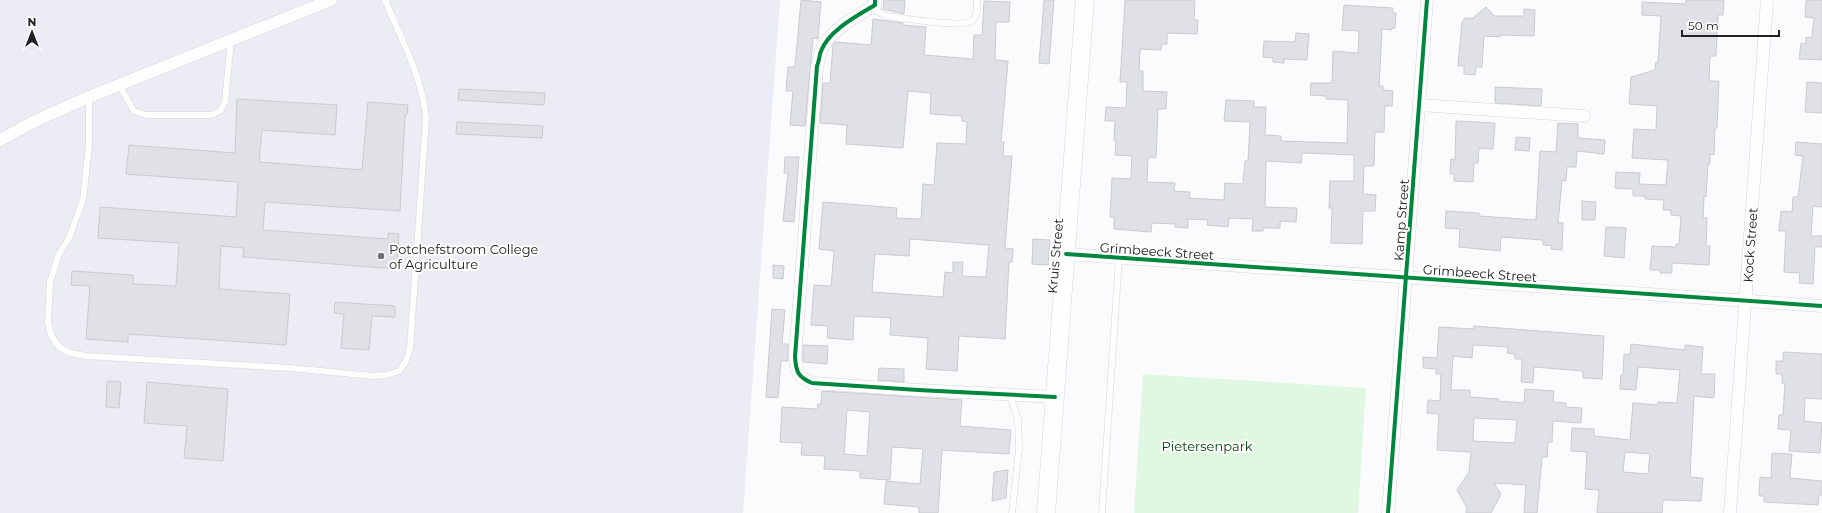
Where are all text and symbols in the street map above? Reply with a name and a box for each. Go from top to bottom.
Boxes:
north arrow [12,12,52,52]
scale bar [1682,12,1779,38]
text: N [28,15,36,29]
text: 50 m [1688,18,1719,33]
street label: Kamp Street [1390,179,1412,261]
street label: Kock Street [1739,207,1761,283]
street label: Kruis Street [1044,218,1066,294]
street label: Grimbeeck Street [1099,239,1215,263]
place label: Potchefstroom College of Agriculture [389,241,539,272]
marker: Potchefstroom College of Agriculture [376,251,386,261]
street label: Grimbeeck Street [1422,261,1538,285]
park label: Pietersenpark [1161,438,1253,454]

